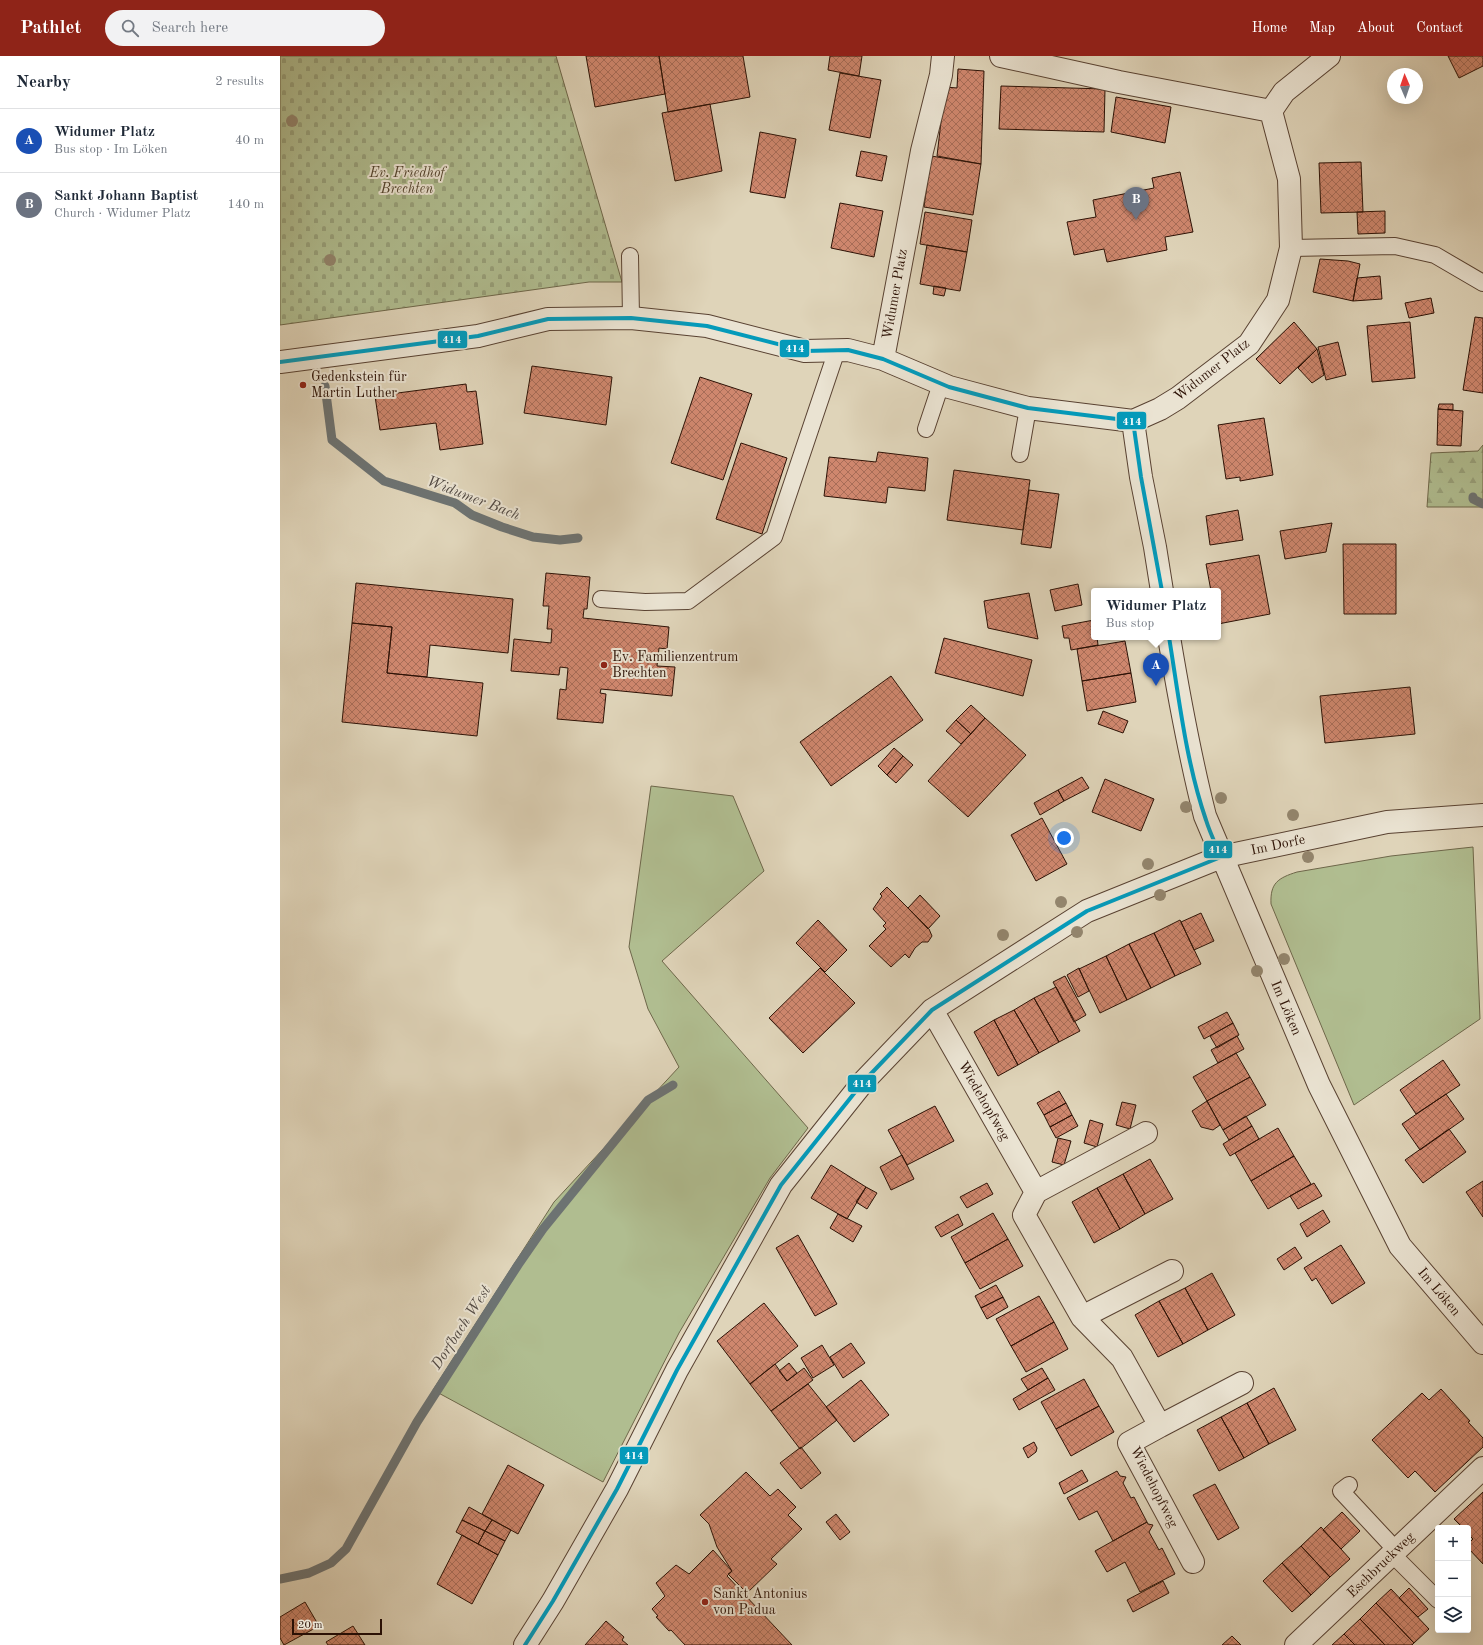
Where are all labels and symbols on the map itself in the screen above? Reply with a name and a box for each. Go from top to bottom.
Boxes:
north arrow [1387,68,1423,104]
park label: Ev. Friedhof Brechten [368,166,447,196]
pin: B [1123,187,1149,220]
street label: Widumer Platz [880,248,910,340]
line badge: 414 [437,330,468,349]
text: 414 [442,335,462,346]
street label: Widumer Platz [1172,336,1252,404]
line badge: 414 [779,339,810,358]
text: 414 [785,344,805,355]
place label: Gedenkstein für Martin Luther [311,370,407,400]
marker: Gedenkstein für Martin Luther [298,380,308,390]
line badge: 414 [1116,411,1147,430]
text: 414 [1122,417,1142,428]
water label: Widumer Bach [424,474,522,524]
place label: Ev. Familienzentrum Brechten [612,650,738,680]
pin: A [1143,653,1169,686]
marker: Ev. Familienzentrum Brechten [599,660,609,670]
your location [1054,828,1074,848]
street label: Im Dorfe [1250,832,1306,858]
line badge: 414 [1203,840,1233,859]
text: 414 [1208,845,1228,856]
street label: Im Löken [1268,978,1304,1038]
street label: Wiedehopfweg [956,1059,1013,1143]
line badge: 414 [847,1074,877,1093]
text: 414 [852,1079,872,1090]
street label: Im Löken [1415,1265,1463,1319]
water label: Dorfbach West [429,1283,495,1373]
street label: Wiedehopfweg [1128,1444,1181,1530]
line badge: 414 [619,1446,649,1465]
text: 414 [624,1451,644,1462]
street label: Eschbruckweg [1345,1529,1418,1600]
place label: Sankt Antonius von Padua [713,1587,807,1617]
marker: Sankt Antonius von Padua [700,1597,710,1607]
scale bar [292,1617,382,1636]

